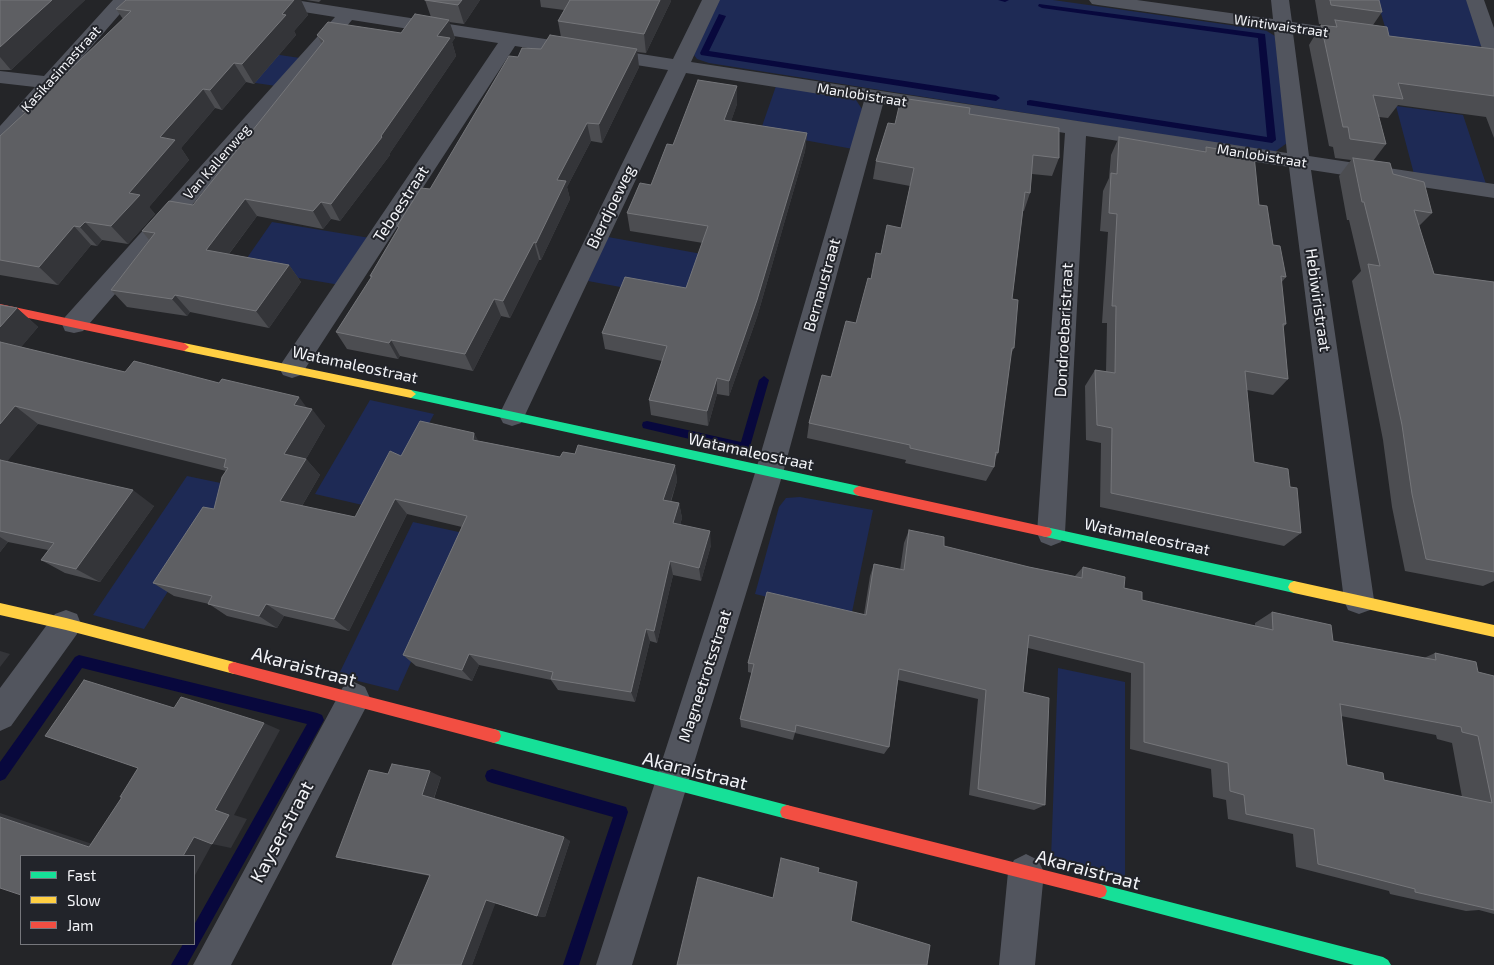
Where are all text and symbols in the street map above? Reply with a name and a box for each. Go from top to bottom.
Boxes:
street label: Wintiwaistraat [1233,11,1329,41]
street label: Kasikasimastraat [18,22,104,116]
street label: Manlobistraat [816,80,908,110]
street label: Van Kallenweg [180,121,254,203]
street label: Manlobistraat [1216,141,1308,171]
street label: Teboestraat [369,162,433,246]
street label: Bierdjoeweg [583,162,639,252]
street label: Bernaustraat [799,236,845,334]
street label: Hebiwiristraat [1301,247,1335,353]
street label: Dondroebaristraat [1051,262,1077,398]
street label: Watamaleostraat [290,342,420,388]
street label: Watamaleostraat [686,429,816,475]
street label: Watamaleostraat [1082,514,1212,560]
street label: Magneetrotsstraat [675,607,735,745]
street label: Akaraistraat [249,642,359,692]
street label: Akaraistraat [640,747,750,795]
street label: Kayserstraat [246,777,318,887]
street label: Akaraistraat [1033,845,1143,895]
legend [20,855,195,945]
text: Fast [67,866,96,884]
text: Slow [67,891,101,909]
text: Jam [67,916,93,934]

